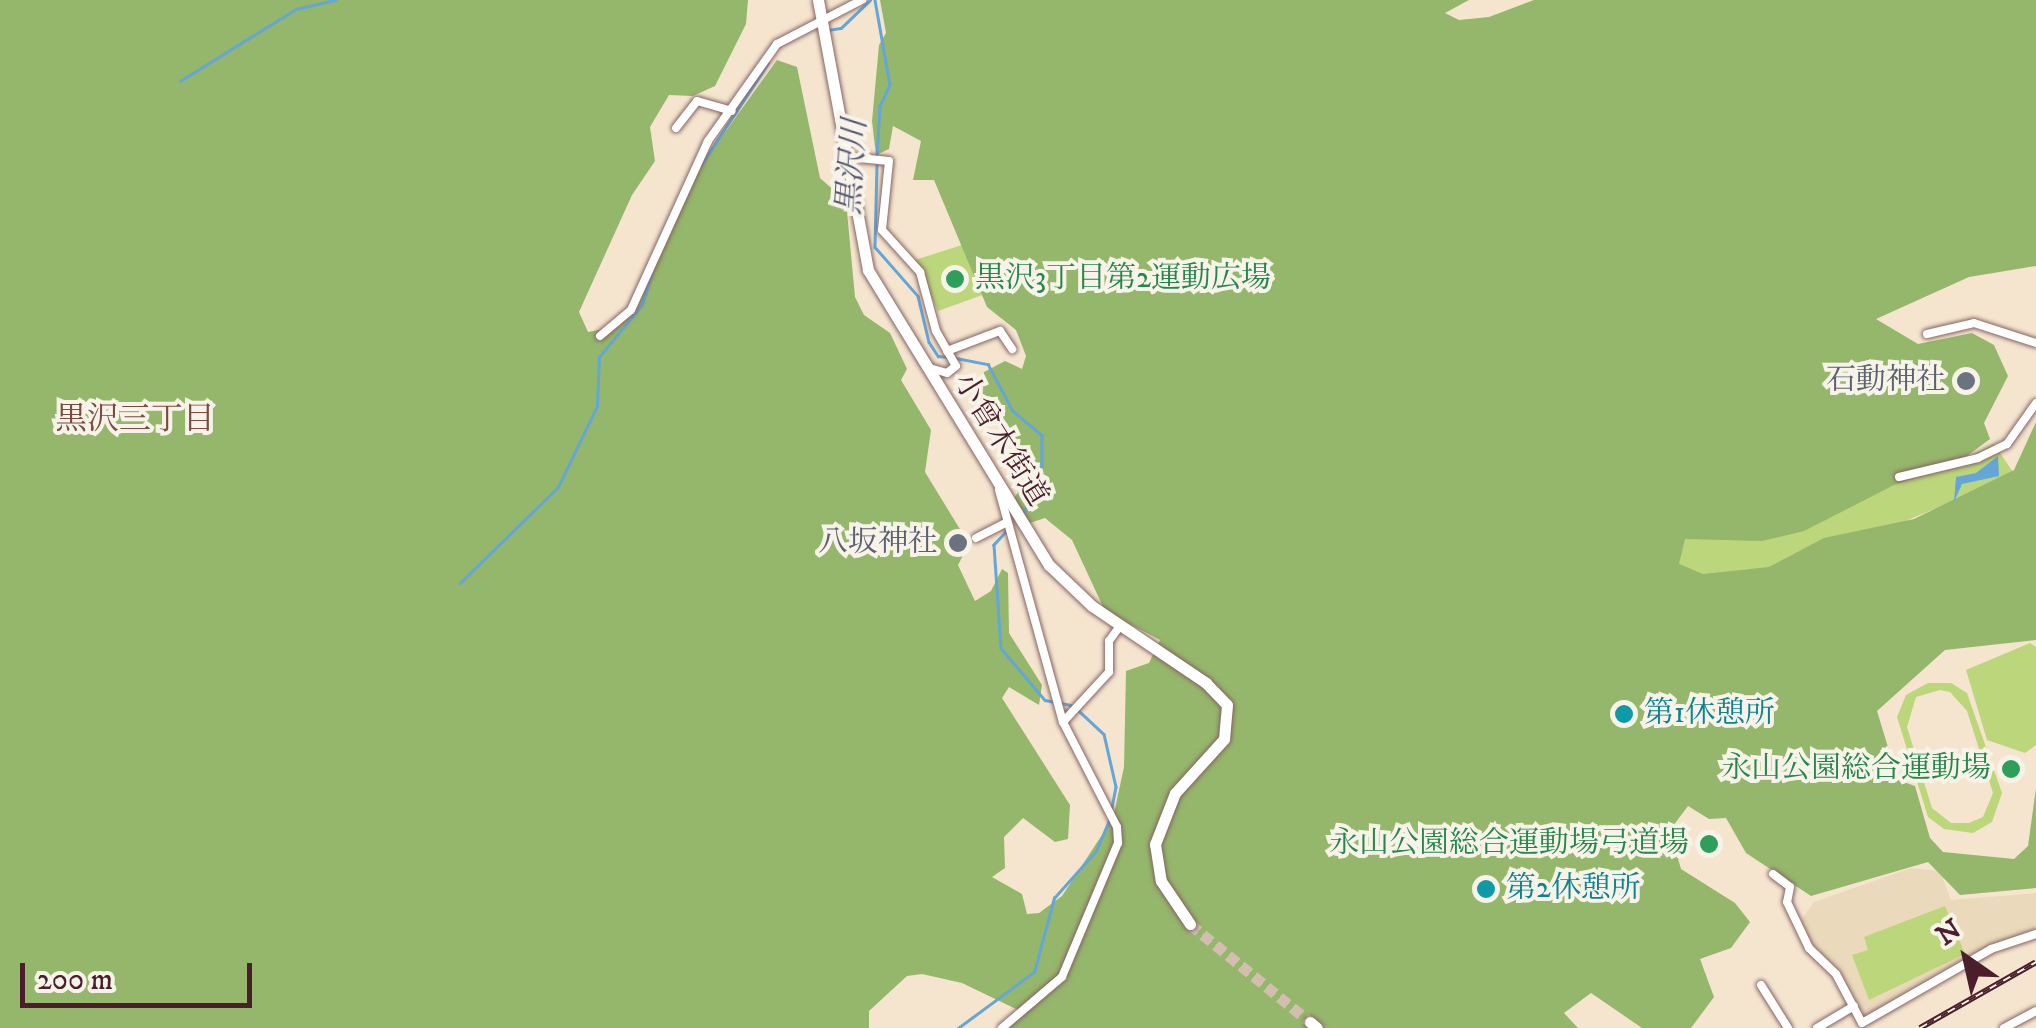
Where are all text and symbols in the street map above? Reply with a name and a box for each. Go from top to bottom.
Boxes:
water label: 黒沢川 [830,118,876,216]
place label: 黒沢3丁目第2運動広場 [975,261,1271,297]
marker: 黒沢3丁目第2運動広場 [944,268,966,290]
place label: 石動神社 [1826,363,1946,399]
street label: 小曾木街道 [945,367,1055,513]
marker: 石動神社 [1955,370,1977,392]
district label: 黒沢三丁目 [55,401,215,439]
place label: 八坂神社 [818,525,938,561]
marker: 八坂神社 [947,532,969,554]
place label: 第1休憩所 [1644,696,1775,732]
marker: 第1休憩所 [1613,703,1635,725]
place label: 永山公園総合運動場 [1721,751,1991,787]
marker: 永山公園総合運動場 [2000,758,2022,780]
place label: 永山公園総合運動場弓道場 [1329,826,1689,862]
marker: 永山公園総合運動場弓道場 [1698,833,1720,855]
place label: 第2休憩所 [1506,871,1641,907]
marker: 第2休憩所 [1475,878,1497,900]
north arrow [1916,908,2016,1008]
text: N [1930,912,1968,954]
scale bar [25,943,258,1005]
text: 200 m [37,962,113,999]

